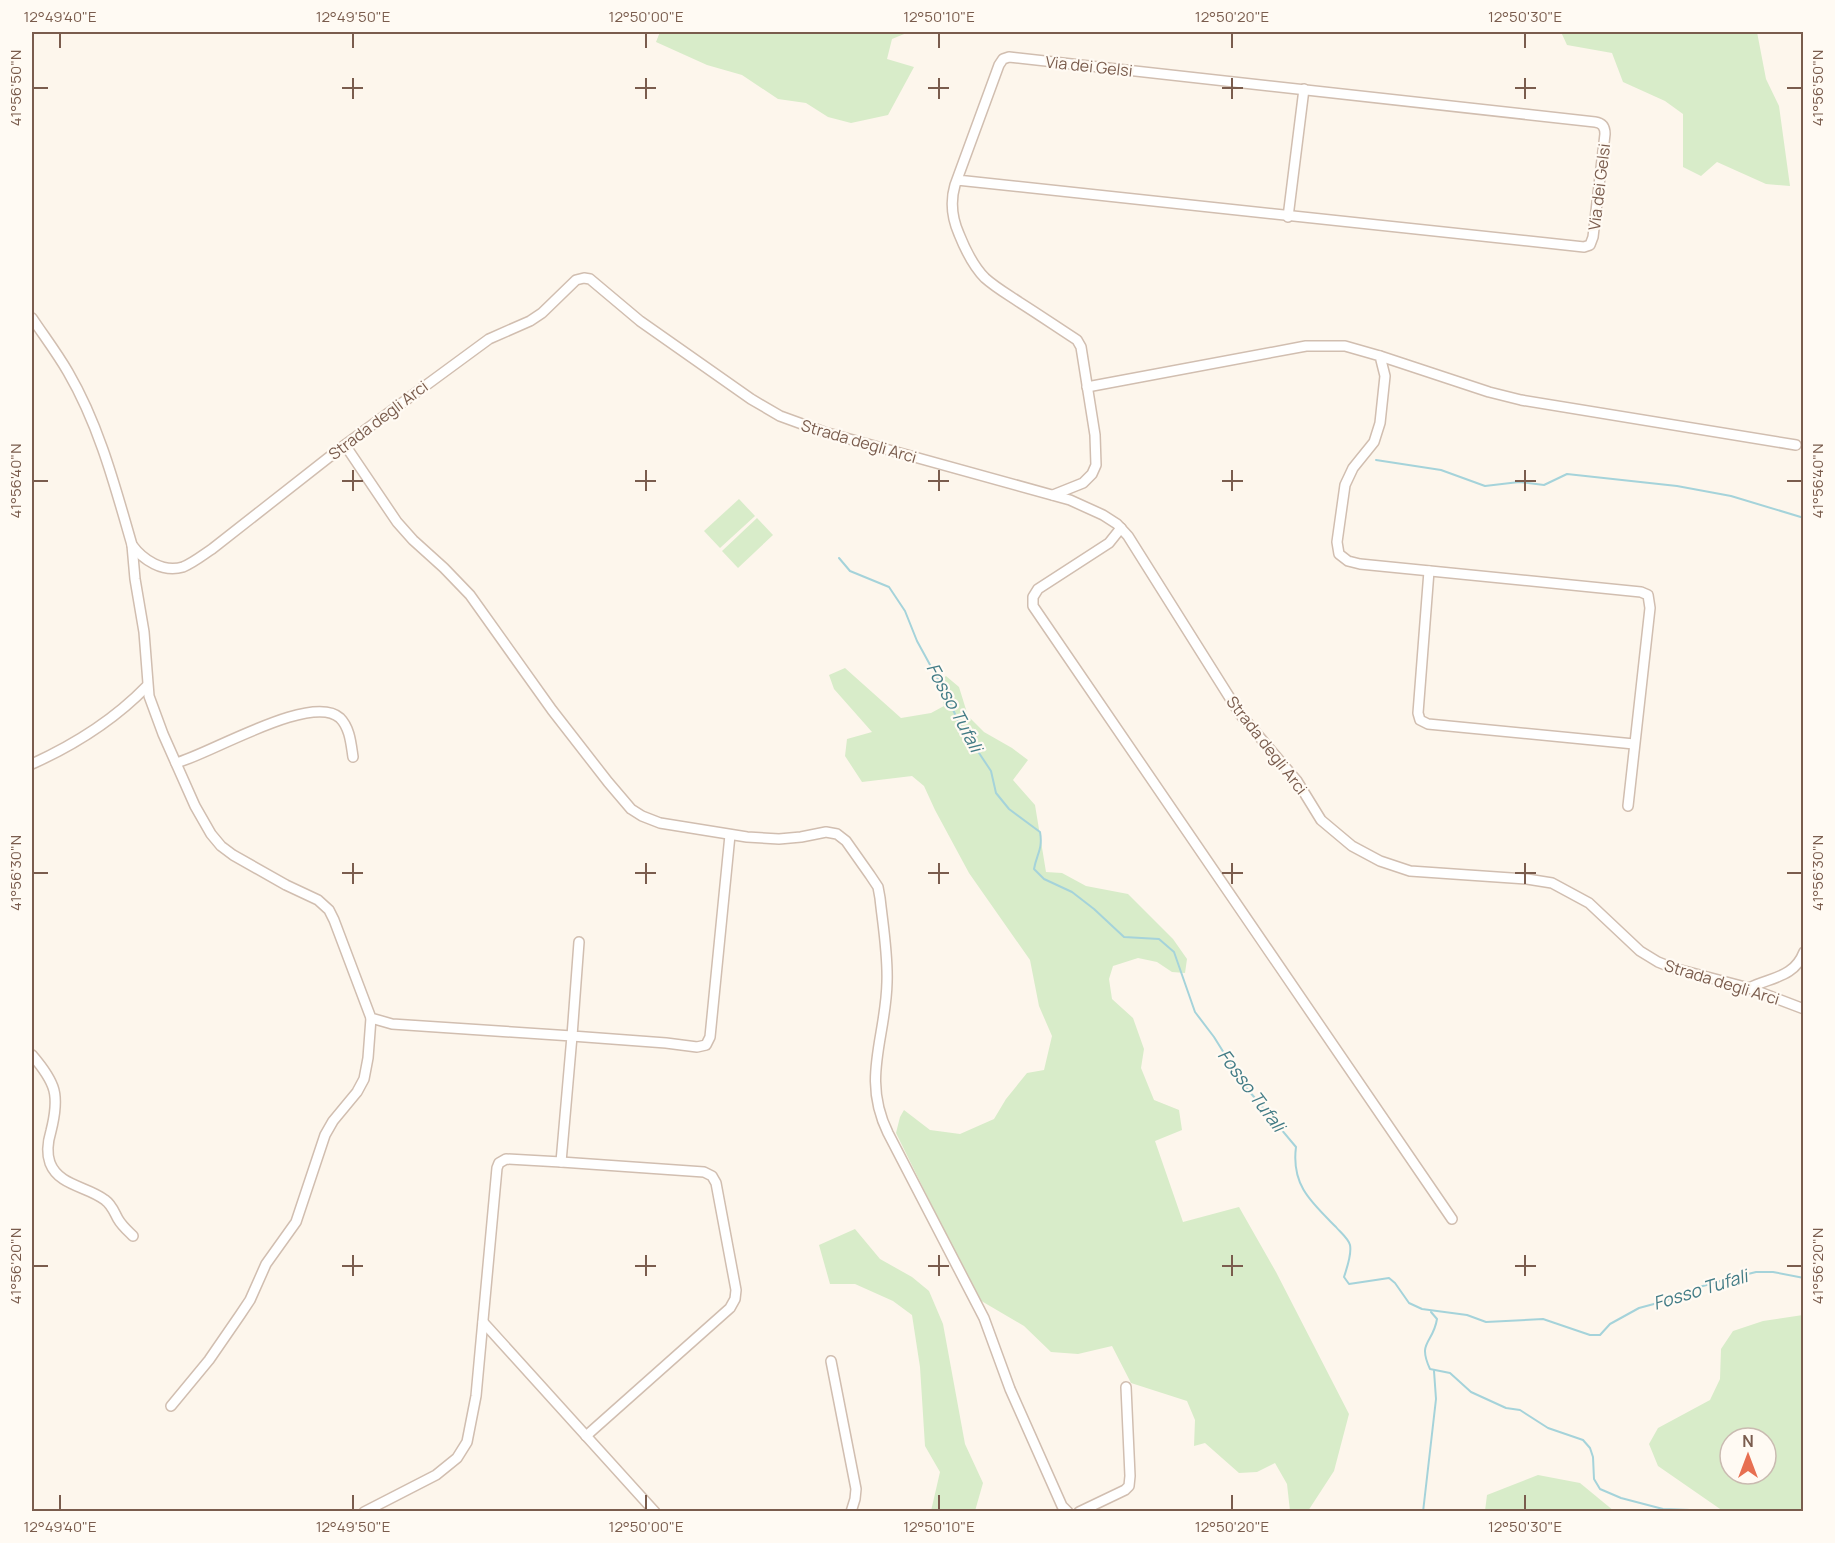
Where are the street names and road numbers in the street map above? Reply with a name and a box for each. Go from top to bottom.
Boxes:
street label: Via dei Gelsi [1044,50,1134,82]
street label: Via dei Gelsi [1583,142,1615,232]
street label: Strada degli Arci [324,375,432,465]
street label: Strada degli Arci [799,414,919,468]
street label: Strada degli Arci [1222,691,1312,799]
street label: Strada degli Arci [1662,954,1782,1010]

